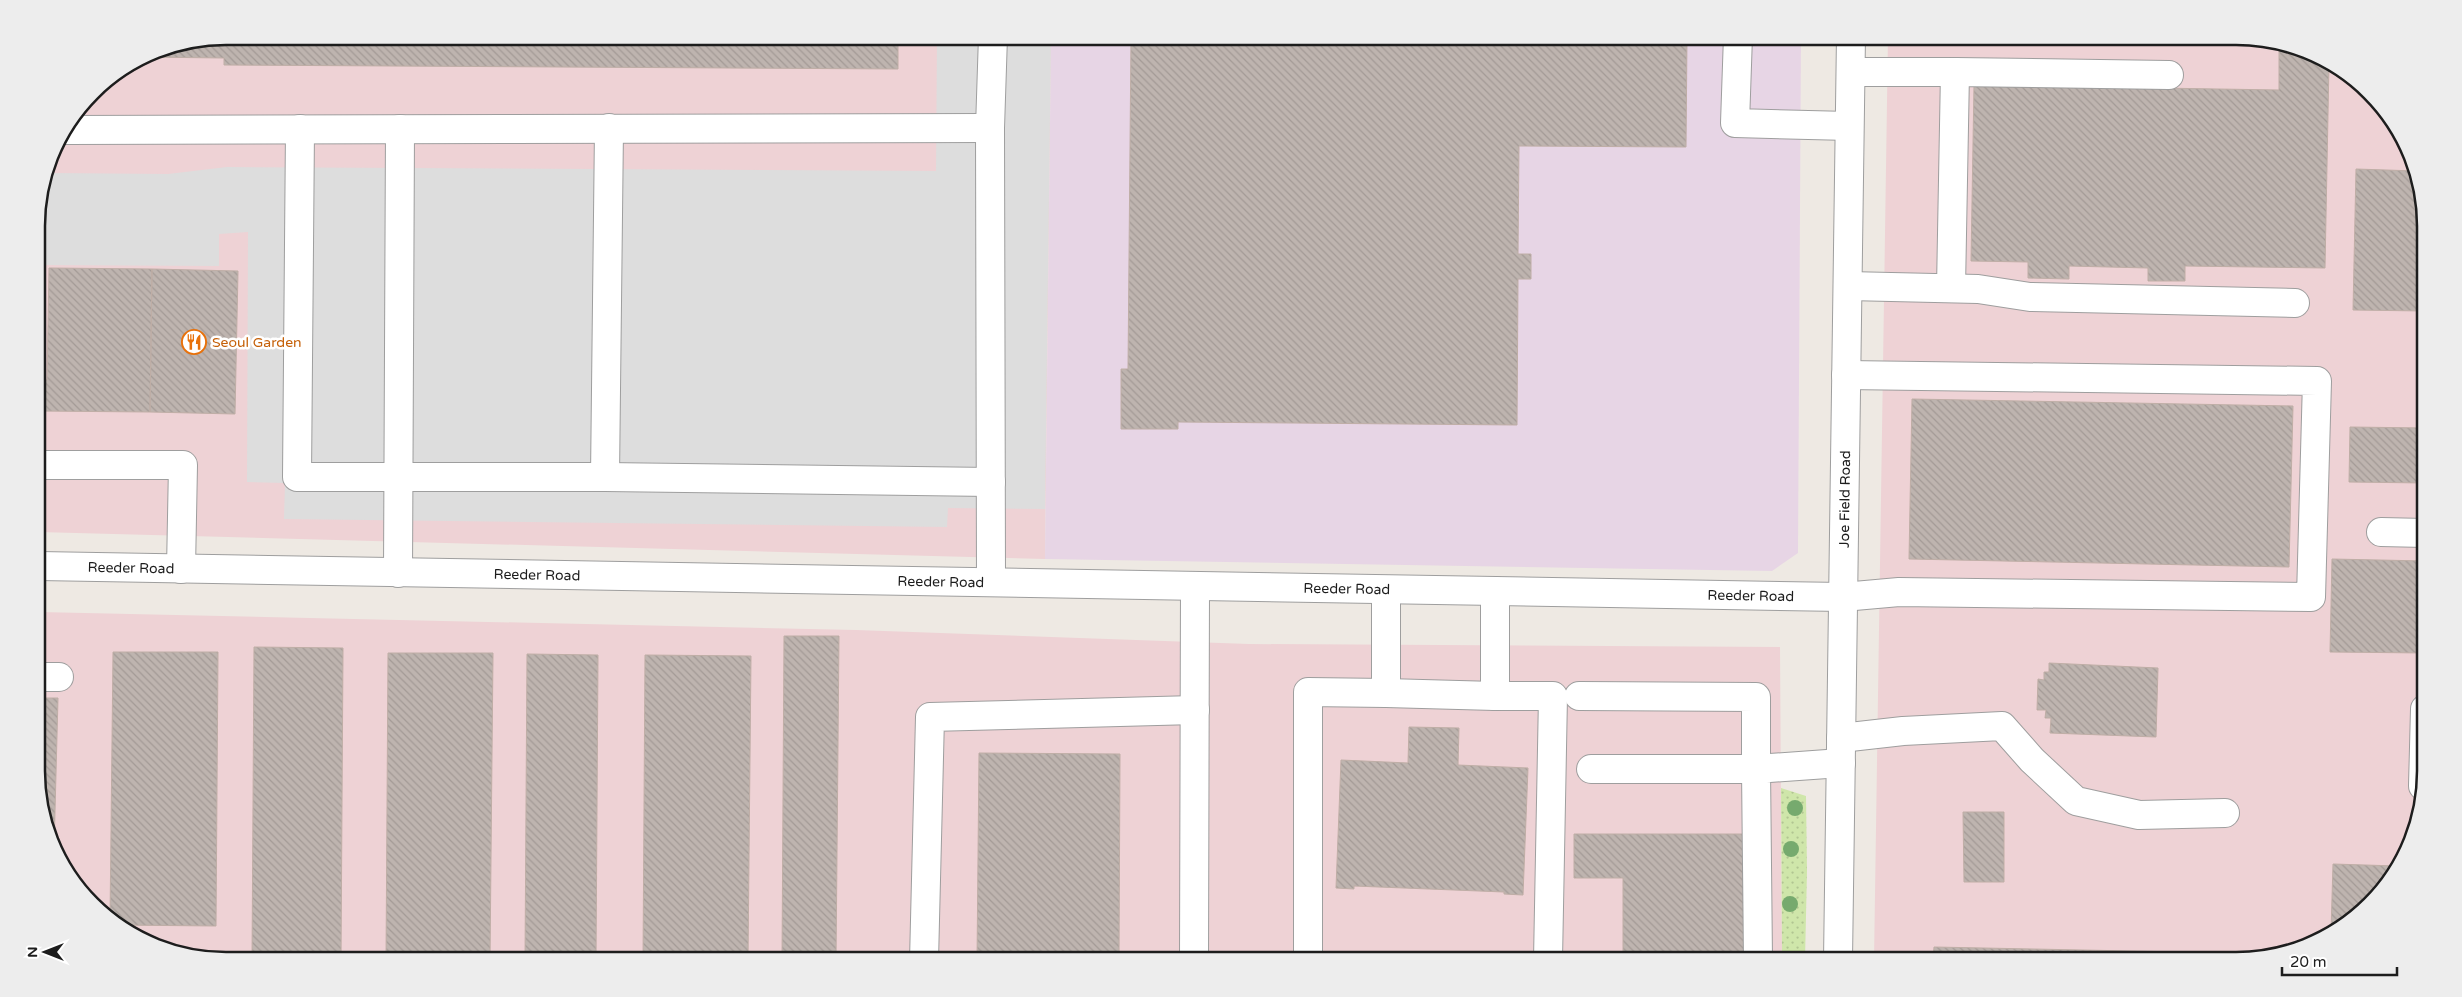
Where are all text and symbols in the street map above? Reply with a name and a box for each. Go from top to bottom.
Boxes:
restaurant icon: Seoul Garden [181,329,207,355]
place label: Seoul Garden [212,334,302,351]
street label: Joe Field Road [1836,450,1854,548]
street label: Reeder Road [87,559,175,577]
street label: Reeder Road [493,566,580,584]
street label: Reeder Road [897,573,984,591]
street label: Reeder Road [1303,580,1390,598]
street label: Reeder Road [1707,587,1794,605]
north arrow [20,927,70,977]
scale bar [2282,944,2397,976]
text: N [24,946,41,958]
text: 20 m [2290,953,2327,971]

